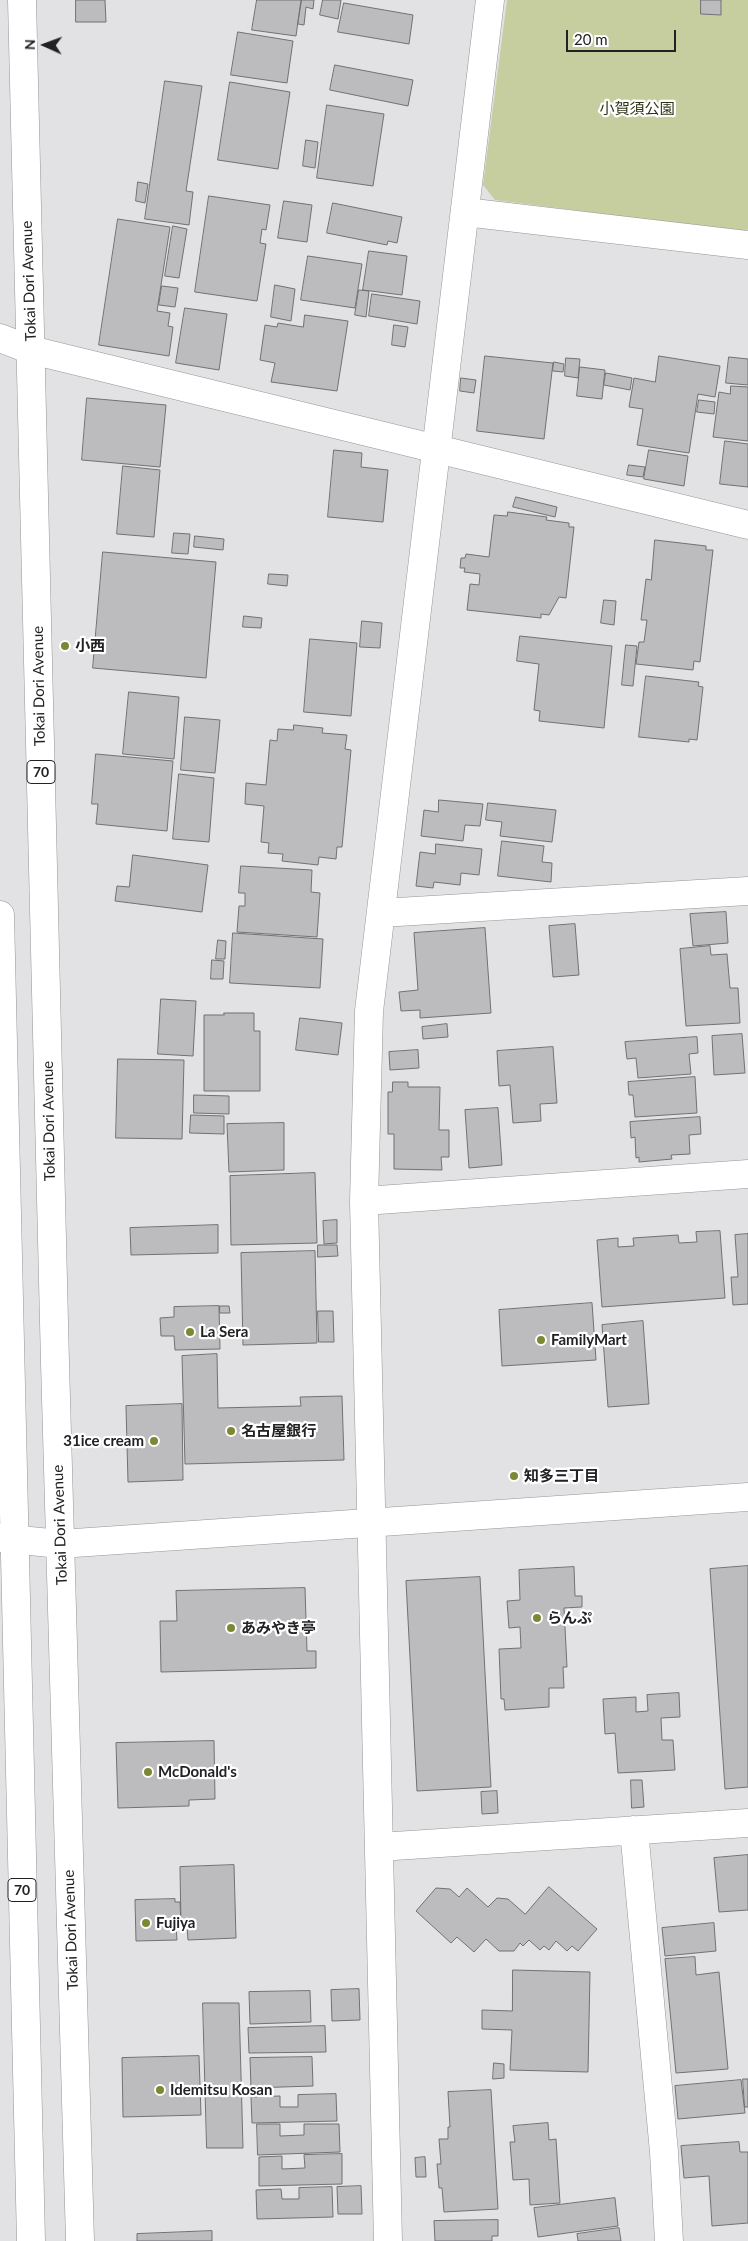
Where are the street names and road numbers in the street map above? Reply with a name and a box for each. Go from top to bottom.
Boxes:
street label: Tokai Dori Avenue [18,221,40,341]
street label: Tokai Dori Avenue [29,626,49,746]
road number: 70 [27,760,55,784]
street label: Tokai Dori Avenue [39,1061,59,1181]
street label: Tokai Dori Avenue [49,1465,71,1585]
street label: Tokai Dori Avenue [60,1870,82,1990]
road number: 70 [8,1878,36,1902]

